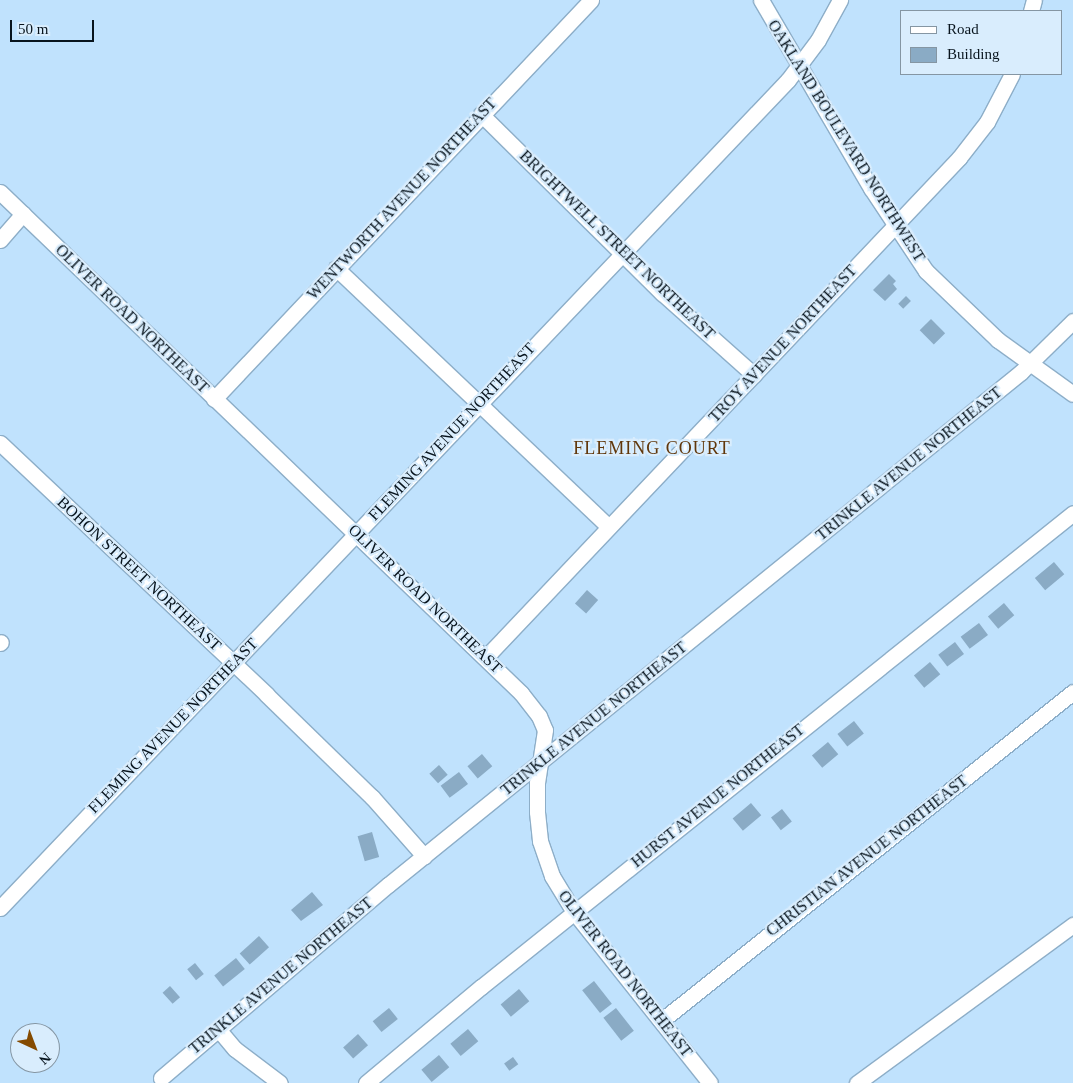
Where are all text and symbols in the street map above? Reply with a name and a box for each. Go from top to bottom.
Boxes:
scale bar [12,10,96,42]
legend [900,10,1063,75]
street label: OAKLAND BOULEVARD NORTHWEST [763,17,929,265]
text: 50 m [18,21,48,37]
text: Road [947,21,979,37]
text: Building [947,46,1000,62]
street label: WENTWORTH AVENUE NORTHEAST [303,94,501,304]
street label: BRIGHTWELL STREET NORTHEAST [515,146,719,344]
street label: OLIVER ROAD NORTHEAST [51,240,213,398]
street label: TROY AVENUE NORTHEAST [705,261,861,427]
street label: FLEMING AVENUE NORTHEAST [364,339,540,525]
street label: TRINKLE AVENUE NORTHEAST [812,383,1006,545]
district label: FLEMING COURT [572,437,732,459]
street label: BOHON STREET NORTHEAST [53,493,225,655]
street label: OLIVER ROAD NORTHEAST [344,520,506,678]
street label: FLEMING AVENUE NORTHEAST [84,634,262,818]
street label: TRINKLE AVENUE NORTHEAST [497,638,691,800]
street label: HURST AVENUE NORTHEAST [627,720,809,872]
street label: CHRISTIAN AVENUE NORTHEAST [762,771,972,941]
street label: OLIVER ROAD NORTHEAST [554,887,696,1061]
street label: TRINKLE AVENUE NORTHEAST [185,893,377,1059]
north arrow [10,1023,60,1073]
text: N [36,1050,54,1068]

